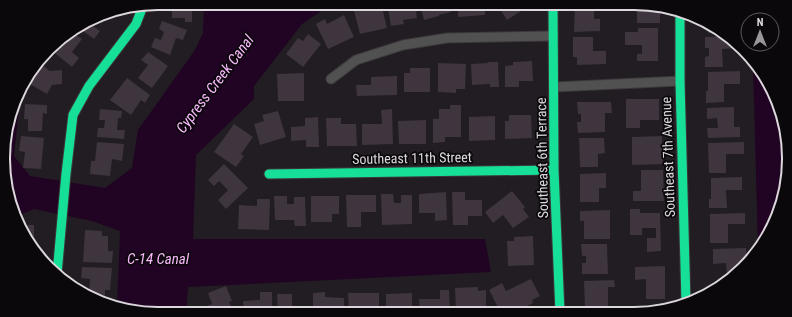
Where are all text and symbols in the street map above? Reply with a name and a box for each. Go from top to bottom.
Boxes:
north arrow [740,12,780,52]
text: N [757,16,764,29]
water label: Cypress Creek Canal [172,31,258,137]
street label: Southeast 7th Avenue [658,96,678,217]
street label: Southeast 6th Terrace [533,97,551,219]
street label: Southeast 11th Street [352,149,472,167]
water label: C-14 Canal [127,250,190,268]

